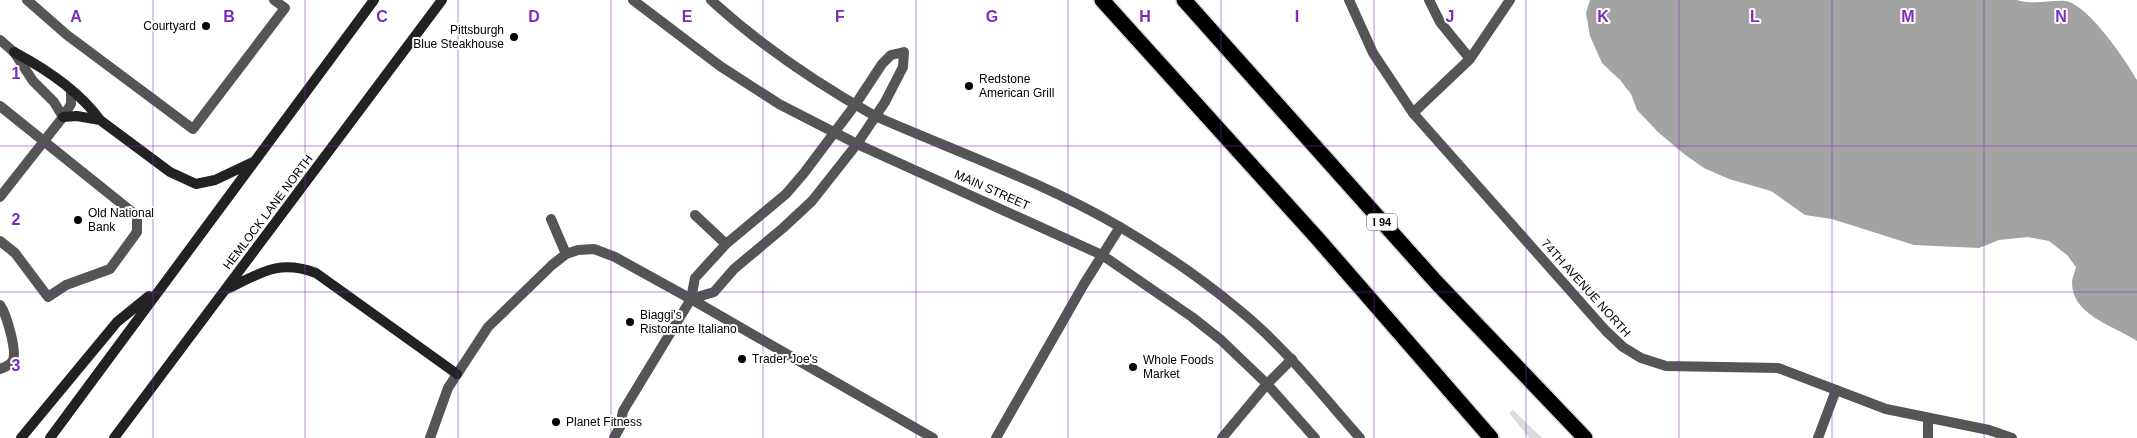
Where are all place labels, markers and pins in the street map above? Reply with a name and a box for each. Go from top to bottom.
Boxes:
place label: Courtyard [143,19,196,33]
marker: Courtyard [200,20,212,32]
place label: Pittsburgh Blue Steakhouse [413,23,504,51]
marker: Pittsburgh Blue Steakhouse [508,31,520,43]
place label: Redstone American Grill [979,72,1054,100]
marker: Redstone American Grill [963,80,975,92]
place label: Old National Bank [88,206,154,234]
marker: Old National Bank [72,214,84,226]
place label: Biaggi's Ristorante Italiano [640,308,737,336]
marker: Biaggi's Ristorante Italiano [624,316,636,328]
place label: Trader Joe's [752,352,818,366]
marker: Trader Joe's [736,353,748,365]
place label: Whole Foods Market [1143,353,1214,381]
marker: Whole Foods Market [1127,361,1139,373]
place label: Planet Fitness [566,415,642,429]
marker: Planet Fitness [550,416,562,428]

